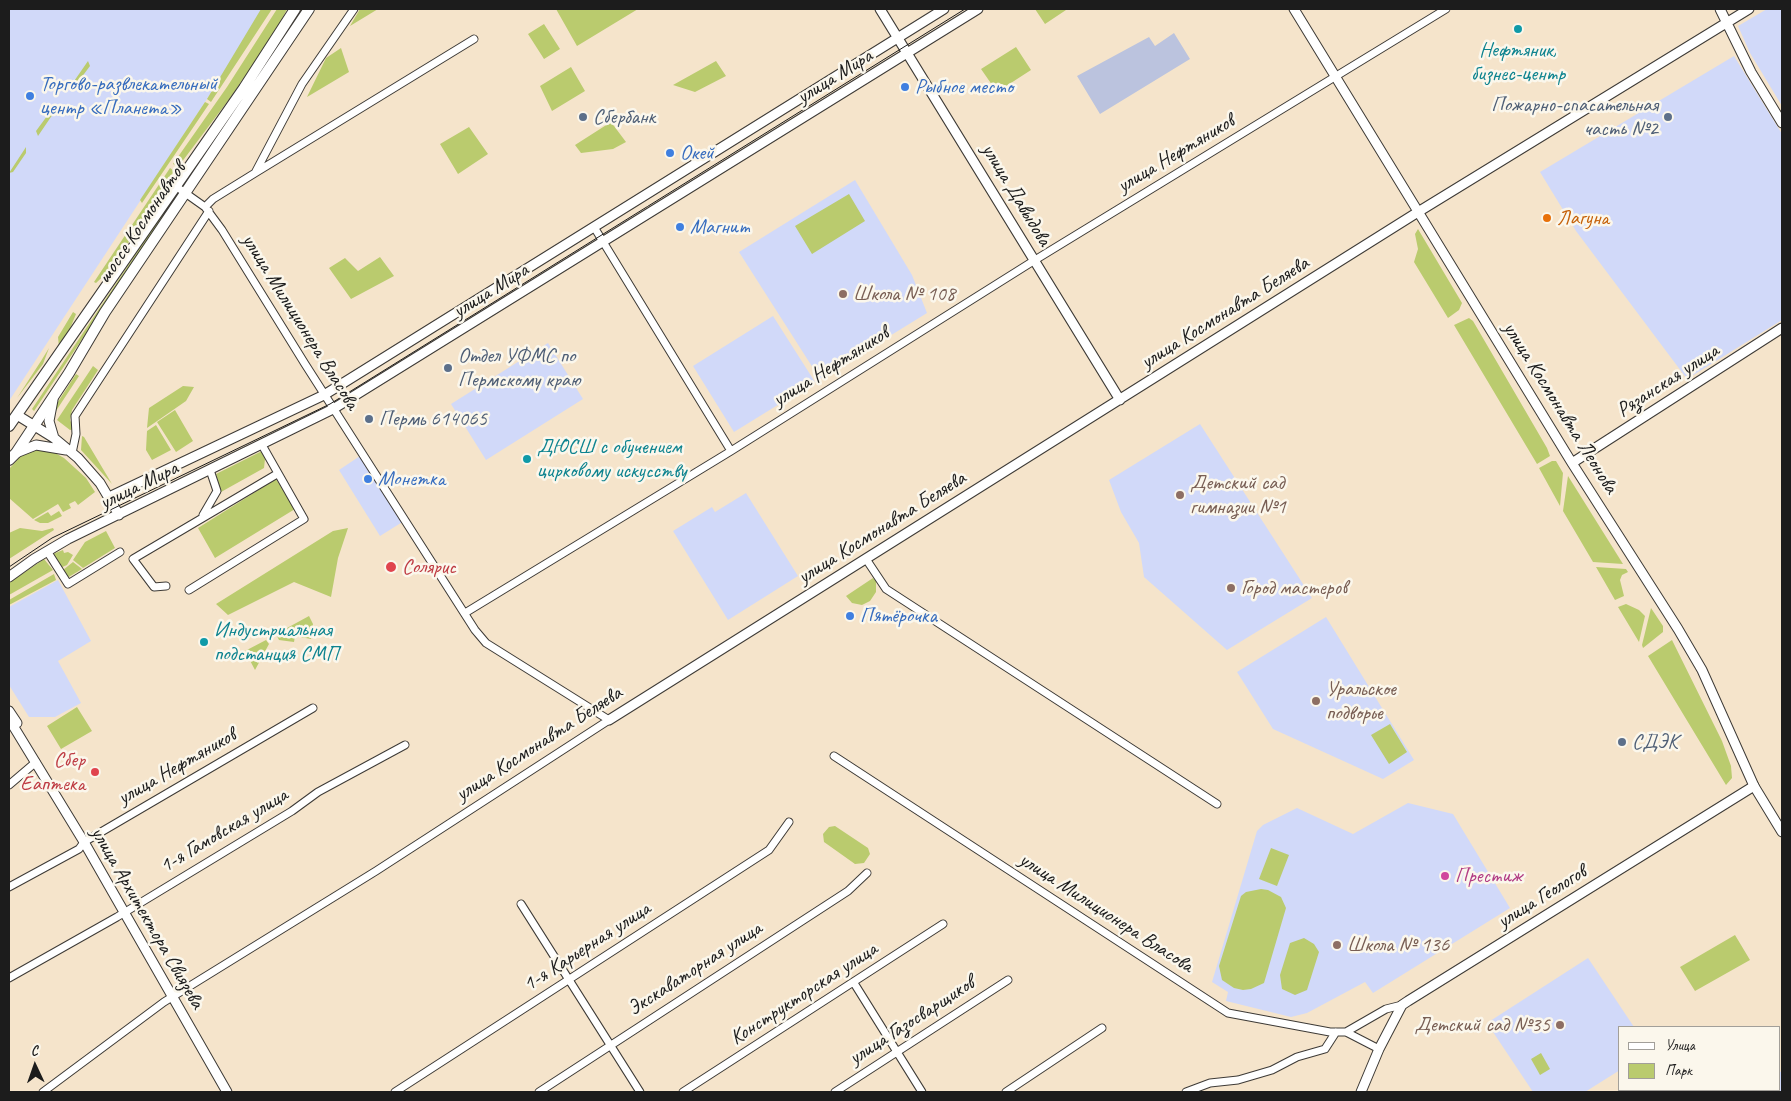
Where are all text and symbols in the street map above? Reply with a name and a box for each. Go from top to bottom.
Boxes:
marker: Нефтяник, бизнес-центр [1512,23,1524,35]
place label: Нефтяник, бизнес-центр [1471,37,1565,87]
street label: улица Мира [793,44,877,110]
place label: Торгово-развлекательный центр «Планета» [40,71,217,121]
place label: Рыбное место [915,74,1013,100]
marker: Рыбное место [899,81,911,93]
marker: Торгово-развлекательный центр «Планета» [24,90,36,102]
place label: Пожарно-спасательная часть №2 [1491,92,1658,142]
place label: Сбербанк [593,104,655,130]
street label: улица Нефтяников [1113,109,1239,199]
marker: Сбербанк [577,111,589,123]
marker: Пожарно-спасательная часть №2 [1662,111,1674,123]
street label: улица Давыдова [976,139,1056,251]
place label: Окей [680,140,714,166]
marker: Окей [664,147,676,159]
street label: шоссе Космонавтов [92,157,192,289]
place label: Лагуна [1557,205,1609,231]
marker: Лагуна [1541,212,1553,224]
place label: Магнит [690,214,750,240]
marker: Магнит [674,221,686,233]
street label: улица Милиционера Власова [236,229,364,415]
street label: улица Космонавта Беляева [1136,251,1314,375]
street label: улица Мира [449,258,533,324]
place label: Школа № 108 [853,281,955,307]
marker: Школа № 108 [837,288,849,300]
street label: улица Космонавта Леонова [1497,317,1623,499]
street label: улица Нефтяников [768,321,894,413]
street label: Рязанская улица [1612,339,1724,423]
place label: Отдел УФМС по Пермскому краю [458,343,581,393]
marker: Отдел УФМС по Пермскому краю [442,362,454,374]
place label: Пермь 614065 [379,406,487,432]
marker: Пермь 614065 [363,413,375,425]
place label: ДЮСШ с обучением цирковому искусству [537,434,686,484]
marker: ДЮСШ с обучением цирковому искусству [521,453,533,465]
street label: улица Мира [96,456,182,516]
place label: Монетка [378,466,445,492]
street label: улица Космонавта Беляева [793,466,971,590]
place label: Детский сад гимназии №1 [1190,470,1286,520]
marker: Монетка [362,473,374,485]
marker: Детский сад гимназии №1 [1174,489,1186,501]
place label: Солярис [402,554,456,580]
marker: Солярис [384,560,398,574]
place label: Город мастеров [1241,575,1347,601]
marker: Город мастеров [1225,582,1237,594]
place label: Пятёрочка [860,603,937,629]
marker: Пятёрочка [844,610,856,622]
place label: Индустриальная подстанция СМП [214,617,338,667]
marker: Индустриальная подстанция СМП [198,636,210,648]
place label: Уральское подворье [1326,676,1396,726]
street label: улица Космонавта Беляева [451,681,627,807]
marker: Уральское подворье [1310,695,1322,707]
street label: улица Нефтяников [113,723,241,811]
place label: СДЭК [1632,729,1678,755]
marker: СДЭК [1616,736,1628,748]
place label: Сбер Еаптека [20,747,85,797]
marker: Сбер Еаптека [89,766,101,778]
street label: 1-я Гамовская улица [155,783,293,879]
street label: улица Архитектора Свиязева [85,822,209,1014]
street label: улица Милиционера Власова [1014,847,1198,979]
street label: улица Геологов [1493,860,1591,934]
place label: Престиж [1455,863,1522,889]
marker: Престиж [1439,870,1451,882]
street label: 1-я Карьерная улица [519,897,655,997]
street label: Экскаваторная улица [623,916,767,1022]
place label: Школа № 136 [1347,932,1449,958]
street label: Конструкторская улица [726,937,882,1051]
marker: Школа № 136 [1331,939,1343,951]
street label: улица Газосварщиков [844,971,980,1071]
place label: Детский сад №35 [1415,1012,1550,1038]
marker: Детский сад №35 [1554,1019,1566,1031]
legend [1618,1026,1781,1091]
text: Улица [1665,1036,1695,1055]
north arrow [10,1041,60,1091]
text: С [30,1042,38,1059]
text: Парк [1665,1061,1692,1080]

